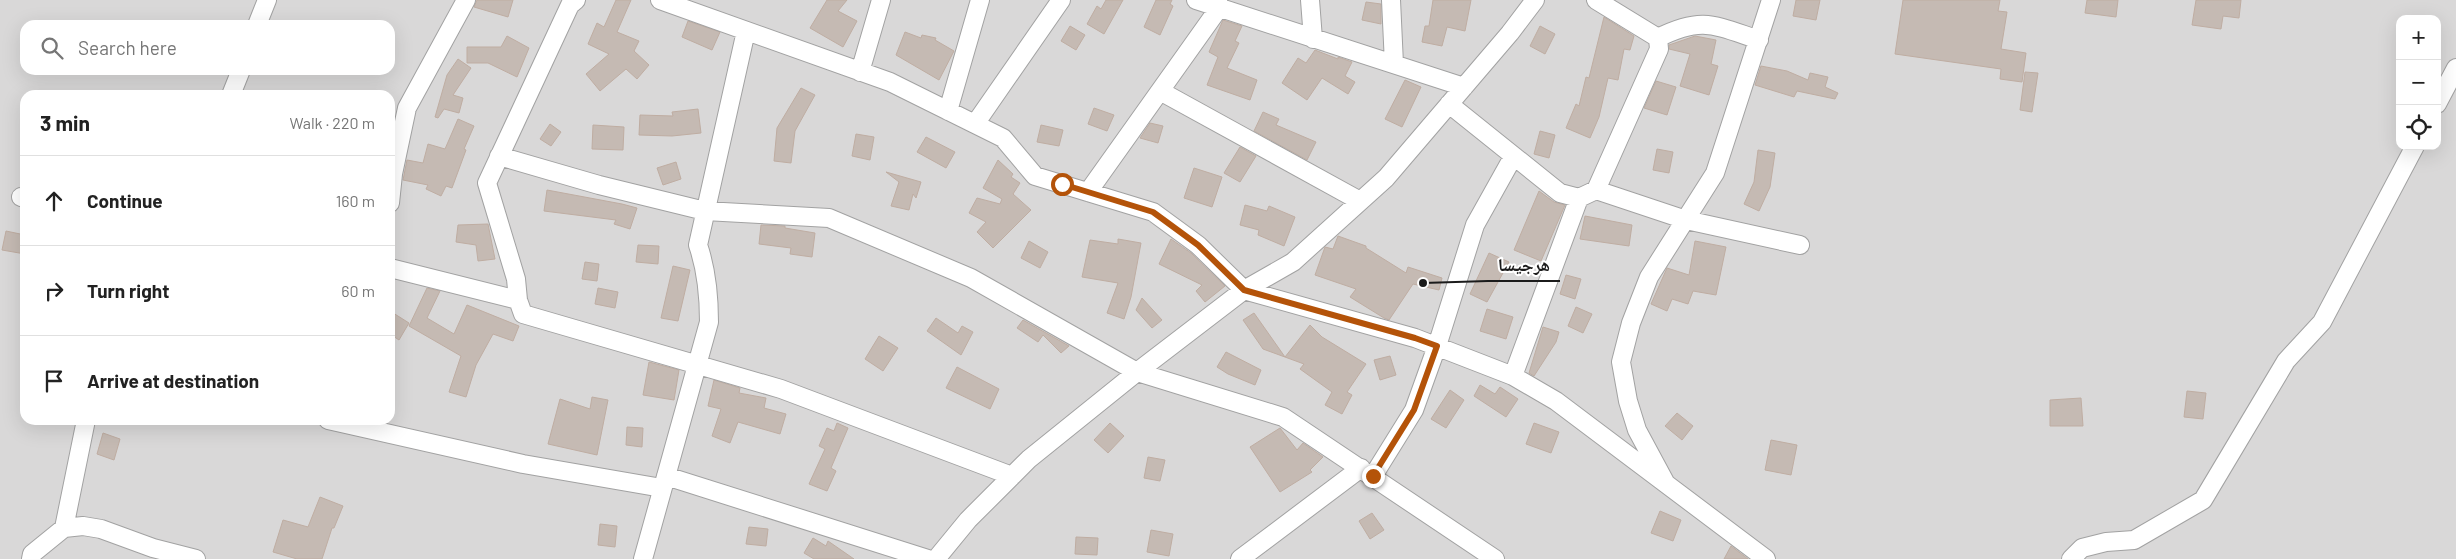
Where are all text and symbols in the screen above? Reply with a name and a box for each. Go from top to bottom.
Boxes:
map controls [2396,15,2441,150]
button: + [2396,15,2441,60]
search box [20,20,395,75]
icon: search [38,34,66,62]
text: Search here [78,36,177,59]
button: − [2396,60,2441,105]
button: locate [2396,105,2441,150]
text: 3 min [40,110,90,135]
text: Walk · 220 m [289,113,375,132]
route start [1051,173,1074,196]
icon: ahead [40,187,68,215]
text: Continue [87,189,163,212]
text: 160 m [336,191,375,210]
callout: هرجيسا [1488,248,1560,281]
text: هرجيسا [1498,253,1550,275]
icon: right [40,277,68,305]
text: Turn right [87,279,169,302]
text: 60 m [341,281,375,300]
icon: arrive [40,367,68,395]
text: Arrive at destination [87,369,259,392]
route end [1362,465,1385,488]

